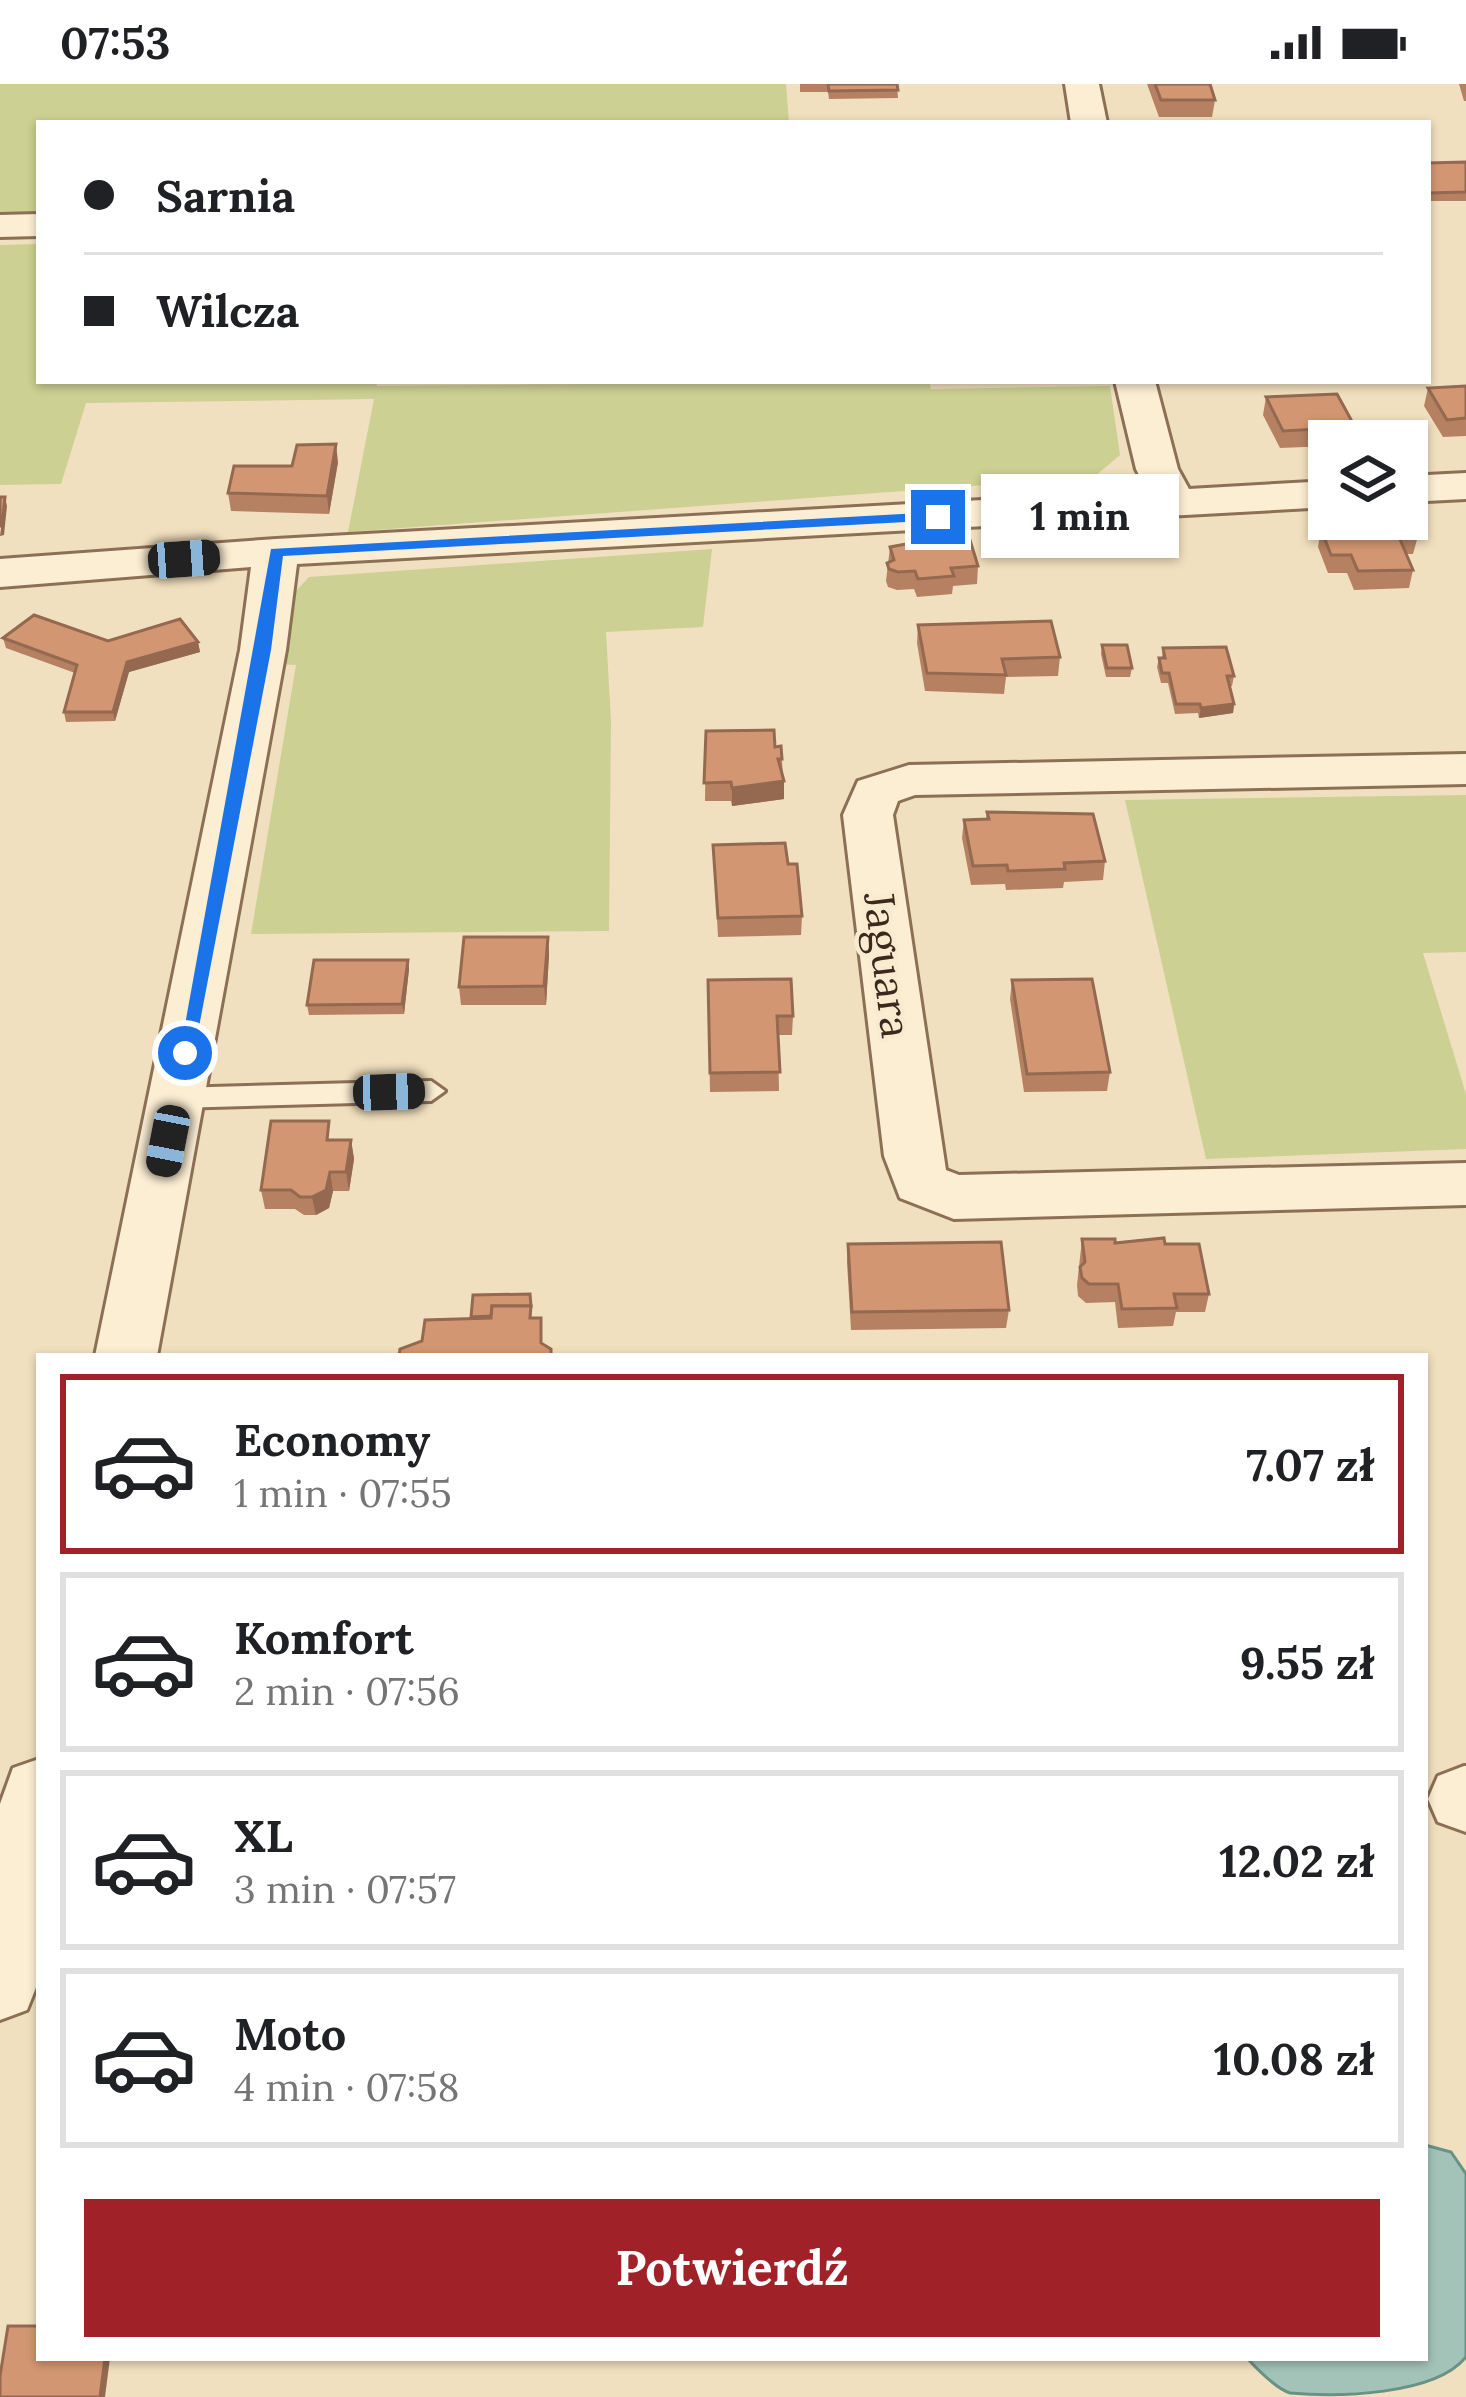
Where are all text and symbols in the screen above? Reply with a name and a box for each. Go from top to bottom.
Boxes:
text: 07:53 [60,14,170,71]
text: Sarnia [156,167,295,224]
text: Wilcza [156,282,299,339]
map controls [1308,420,1428,540]
button: layers [1308,420,1428,540]
callout: 1 min [980,475,1178,559]
route end [911,490,965,544]
text: 1 min [1030,491,1130,541]
car [147,539,221,579]
street label: Jaguara [852,888,924,1041]
route start [158,1026,212,1080]
car [352,1073,426,1111]
car [143,1102,193,1180]
icon: car [90,1410,198,1518]
text: Economy [234,1411,430,1468]
text: 7.07 zł [1246,1436,1374,1493]
text: 1 min · 07:55 [234,1468,452,1518]
icon: car [90,1608,198,1716]
text: Komfort [234,1609,414,1666]
text: 9.55 zł [1240,1634,1374,1691]
text: 2 min · 07:56 [234,1666,460,1716]
icon: car [90,1806,198,1914]
text: XL [234,1807,293,1864]
text: 12.02 zł [1219,1832,1374,1889]
text: 3 min · 07:57 [234,1864,456,1914]
icon: car [90,2004,198,2112]
text: Moto [234,2005,346,2062]
text: 10.08 zł [1214,2030,1374,2087]
text: 4 min · 07:58 [234,2062,459,2112]
button: Potwierdź [84,2199,1380,2337]

